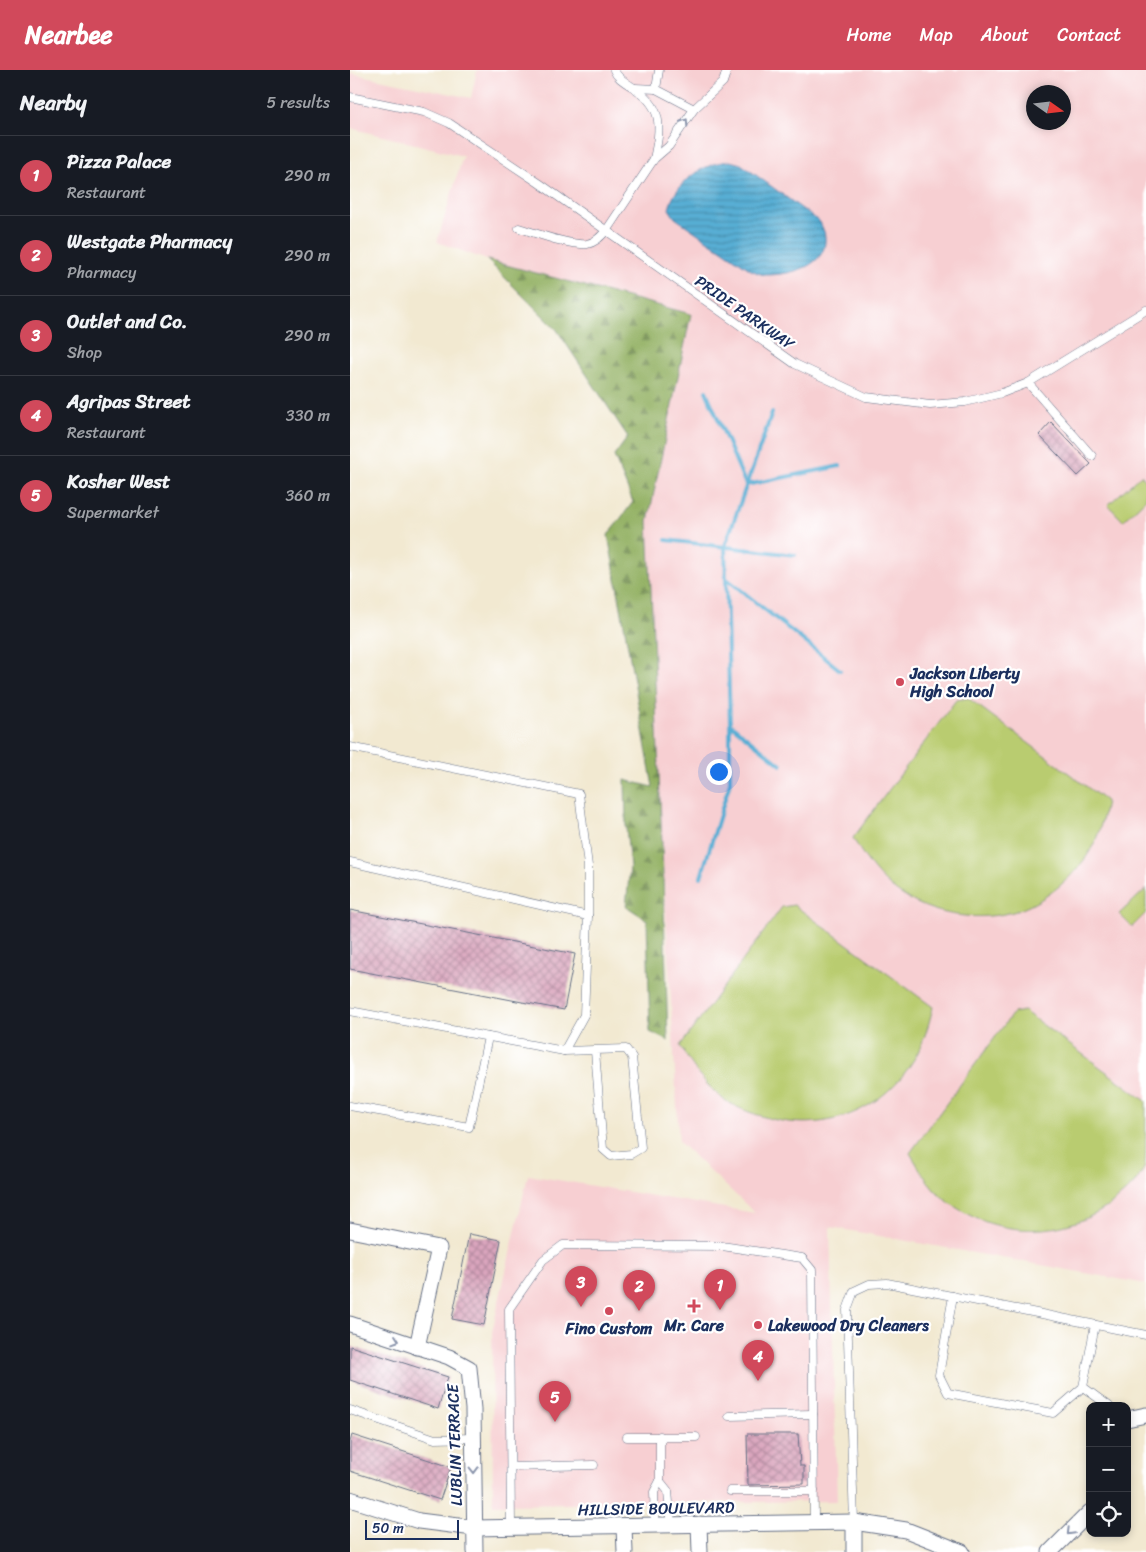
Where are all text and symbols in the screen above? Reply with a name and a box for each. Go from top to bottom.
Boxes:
text: Nearbee [25,14,113,56]
text: Home [847,19,892,51]
text: Map [920,19,953,51]
text: About [981,19,1029,51]
text: Contact [1057,19,1121,51]
text: Nearby [20,84,86,122]
north arrow [1026,85,1071,130]
text: 5 results [266,88,330,117]
one-way arrow [679,119,688,128]
text: Pizza Palace [67,145,171,178]
text: 1 [33,161,39,190]
text: 290 m [284,161,330,190]
text: Restaurant [67,178,146,207]
text: Westgate Pharmacy [67,225,232,258]
text: 2 [31,241,41,270]
text: 290 m [284,241,330,270]
text: Pharmacy [67,258,136,287]
street label: PRIDE PARKWAY [689,267,802,358]
text: Outlet and Co. [67,305,188,338]
text: 3 [32,321,40,350]
text: 290 m [284,321,330,350]
text: Shop [67,338,102,367]
text: Agripas Street [67,385,191,418]
text: 4 [31,401,41,430]
text: 330 m [286,401,330,430]
text: Restaurant [67,418,146,447]
text: Kosher West [67,465,170,498]
text: 5 [31,481,41,510]
text: 360 m [286,481,330,510]
text: Supermarket [67,498,159,527]
place label: Jackson Liberty High School [909,659,1021,706]
marker: Jackson Liberty High School [894,676,906,688]
your location [706,759,732,785]
pin: 3 [565,1266,597,1307]
pin: 1 [704,1269,736,1310]
pin: 2 [623,1270,655,1311]
marker: Mr. Care [687,1299,701,1313]
marker: Fino Custom [603,1305,615,1317]
place label: Mr. Care [663,1311,725,1340]
place label: Lakewood Dry Cleaners [768,1311,929,1340]
place label: Fino Custom [565,1314,653,1343]
marker: Lakewood Dry Cleaners [752,1319,764,1331]
one-way arrow [392,1334,400,1344]
pin: 4 [742,1340,774,1381]
pin: 5 [539,1381,571,1422]
street label: LUBLIN TERRACE [438,1383,471,1506]
map controls [1086,1402,1131,1537]
button: + [1086,1402,1131,1447]
button: − [1086,1447,1131,1492]
one-way arrow [469,1466,479,1474]
button: locate [1086,1492,1131,1537]
street label: HILLSIDE BOULEVARD [578,1493,735,1524]
text: 50 m [372,1516,404,1541]
scale bar [365,1517,459,1540]
one-way arrow [1067,1526,1076,1535]

